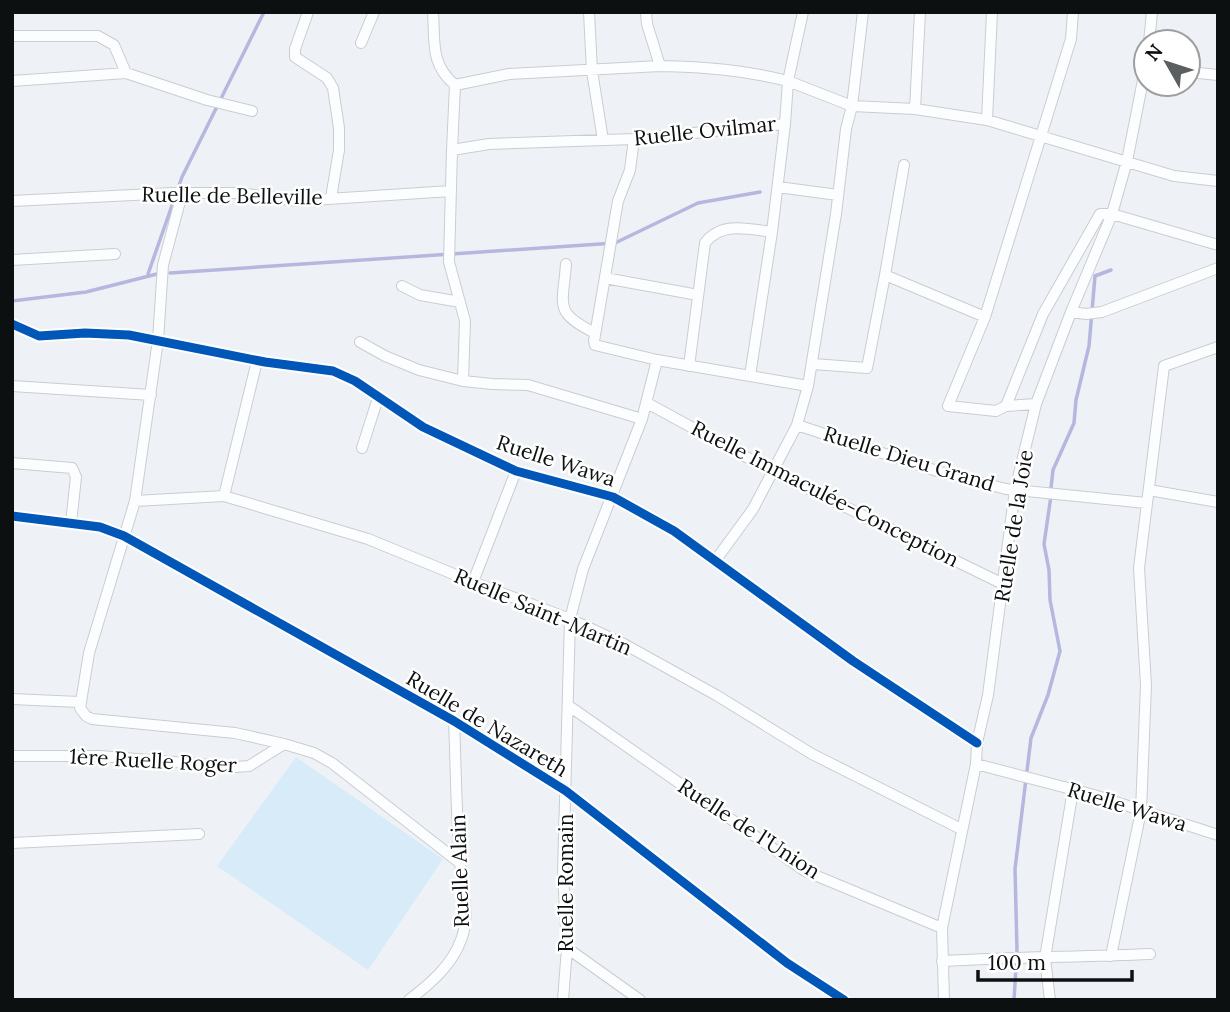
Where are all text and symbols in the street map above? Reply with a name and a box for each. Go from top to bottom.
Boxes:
north arrow [1132,28,1202,98]
text: N [1140,39,1168,66]
street label: Ruelle Ovilmar [632,110,777,151]
street label: Ruelle de Belleville [141,180,323,211]
street label: Ruelle Immaculée-Conception [687,414,964,573]
street label: Ruelle Dieu Grand [820,420,998,497]
street label: Ruelle Wawa [493,429,619,492]
street label: Ruelle de la Joie [988,448,1039,604]
street label: Ruelle Saint-Martin [450,562,637,661]
street label: Ruelle de Nazareth [401,665,573,783]
street label: 1ère Ruelle Roger [69,743,237,778]
street label: Ruelle de l'Union [673,772,826,885]
street label: Ruelle Wawa [1064,776,1190,838]
street label: Ruelle Alain [444,813,475,928]
street label: Ruelle Romain [552,813,579,953]
scale bar [978,939,1132,983]
text: 100 m [988,949,1046,976]

